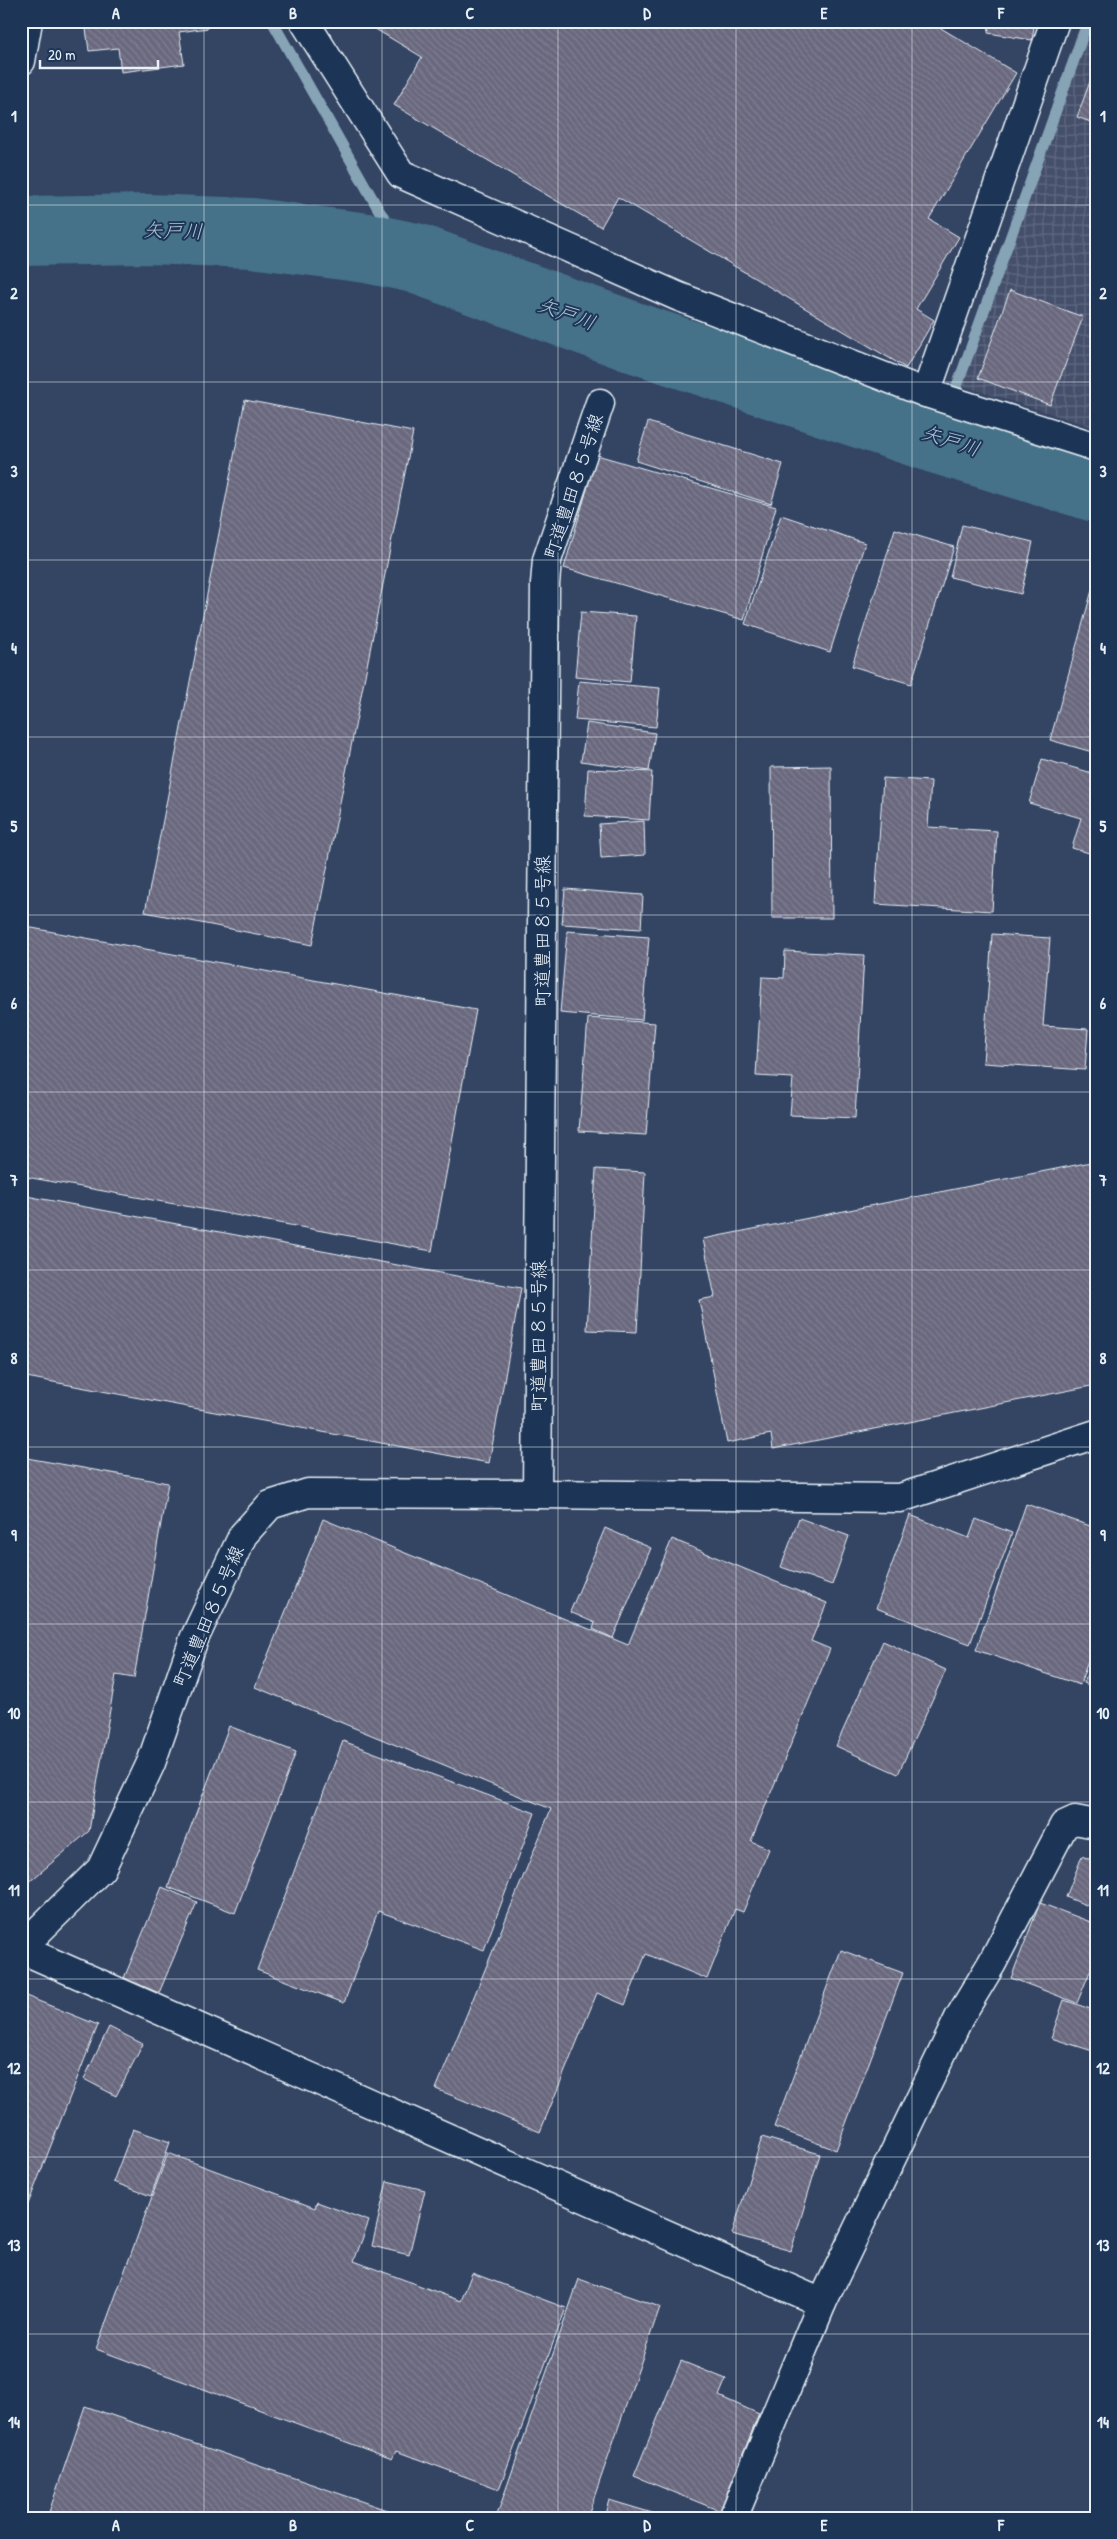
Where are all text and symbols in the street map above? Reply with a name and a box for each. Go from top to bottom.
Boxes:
text: A [112,2,120,24]
text: B [289,2,297,24]
text: C [466,2,475,24]
text: D [643,2,651,24]
text: E [820,2,828,24]
text: F [997,2,1005,24]
scale bar [40,38,158,70]
text: 20 m [48,44,75,65]
text: 1 [11,105,17,127]
text: 1 [1100,105,1106,127]
water label: 矢戸川 [143,215,203,245]
text: 2 [10,282,18,304]
text: 2 [1099,282,1107,304]
water label: 矢戸川 [534,290,600,336]
street label: 町道豊田８５号線 [537,410,609,562]
water label: 矢戸川 [918,418,984,462]
text: 3 [10,460,18,482]
text: 3 [1099,460,1107,482]
text: 4 [11,637,17,659]
text: 4 [1100,637,1106,659]
text: 5 [11,815,18,837]
text: 5 [1100,815,1107,837]
street label: 町道豊田８５号線 [529,855,555,1007]
text: 6 [11,992,18,1014]
text: 6 [1100,992,1107,1014]
text: 7 [9,1169,18,1191]
text: 7 [1098,1169,1107,1191]
street label: 町道豊田８５号線 [525,1260,551,1412]
text: 8 [11,1347,18,1369]
text: 8 [1100,1347,1107,1369]
text: 9 [11,1524,17,1546]
text: 9 [1100,1524,1106,1546]
street label: 町道豊田８５号線 [166,1541,250,1691]
text: 10 [8,1702,20,1724]
text: 10 [1097,1702,1109,1724]
text: 11 [8,1879,20,1901]
text: 11 [1097,1879,1109,1901]
text: 12 [7,2057,21,2079]
text: 12 [1096,2057,1110,2079]
text: 13 [8,2234,20,2256]
text: 13 [1097,2234,1109,2256]
text: 14 [8,2411,20,2433]
text: 14 [1097,2411,1109,2433]
text: A [112,2514,120,2536]
text: B [289,2514,297,2536]
text: C [466,2514,475,2536]
text: D [643,2514,651,2536]
text: E [820,2514,828,2536]
text: F [997,2514,1005,2536]

